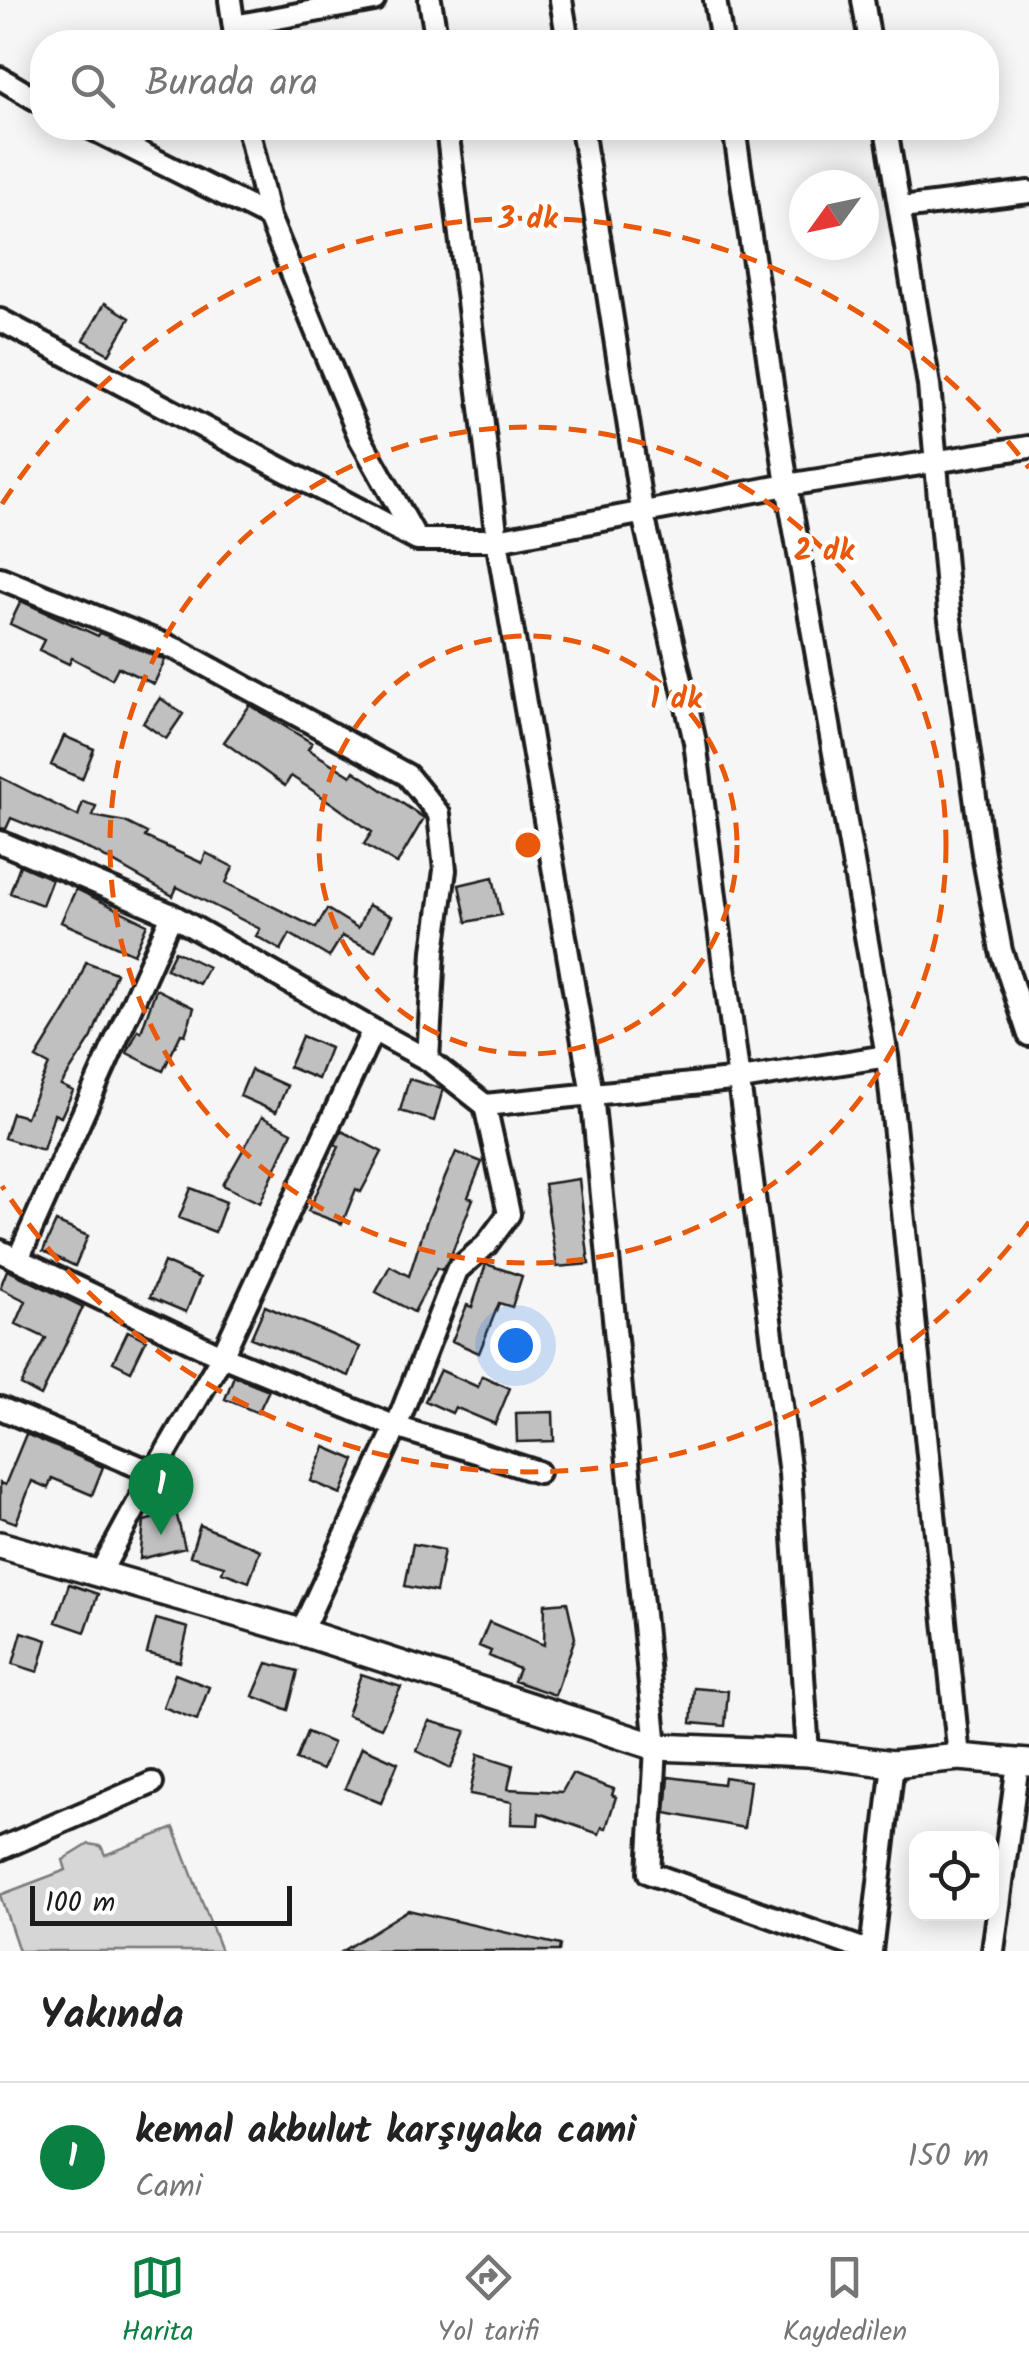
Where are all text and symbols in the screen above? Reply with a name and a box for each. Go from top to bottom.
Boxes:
search box [30,30,999,140]
text: Burada ara [145,55,318,115]
icon: search [65,58,120,113]
north arrow [789,170,879,260]
text: 3 dk [498,196,559,244]
text: 2 dk [794,528,855,576]
text: 1 dk [650,676,703,724]
centre of rings [510,827,546,863]
your location [490,1320,541,1371]
pin: 1 [128,1452,194,1535]
map controls [909,1831,999,1921]
button: locate [909,1831,999,1921]
scale bar [30,1881,292,1926]
text: 100 m [45,1881,115,1926]
text: Yakında [40,1983,184,2050]
text: kemal akbulut karşıyaka cami [135,2102,636,2162]
text: 1 [68,2132,77,2183]
text: 150 m [907,2132,989,2183]
text: Cami [135,2162,202,2213]
tab: Harita [122,2250,194,2355]
tab: Yol tarifi [437,2250,539,2355]
tab: Kaydedilen [783,2250,907,2355]

